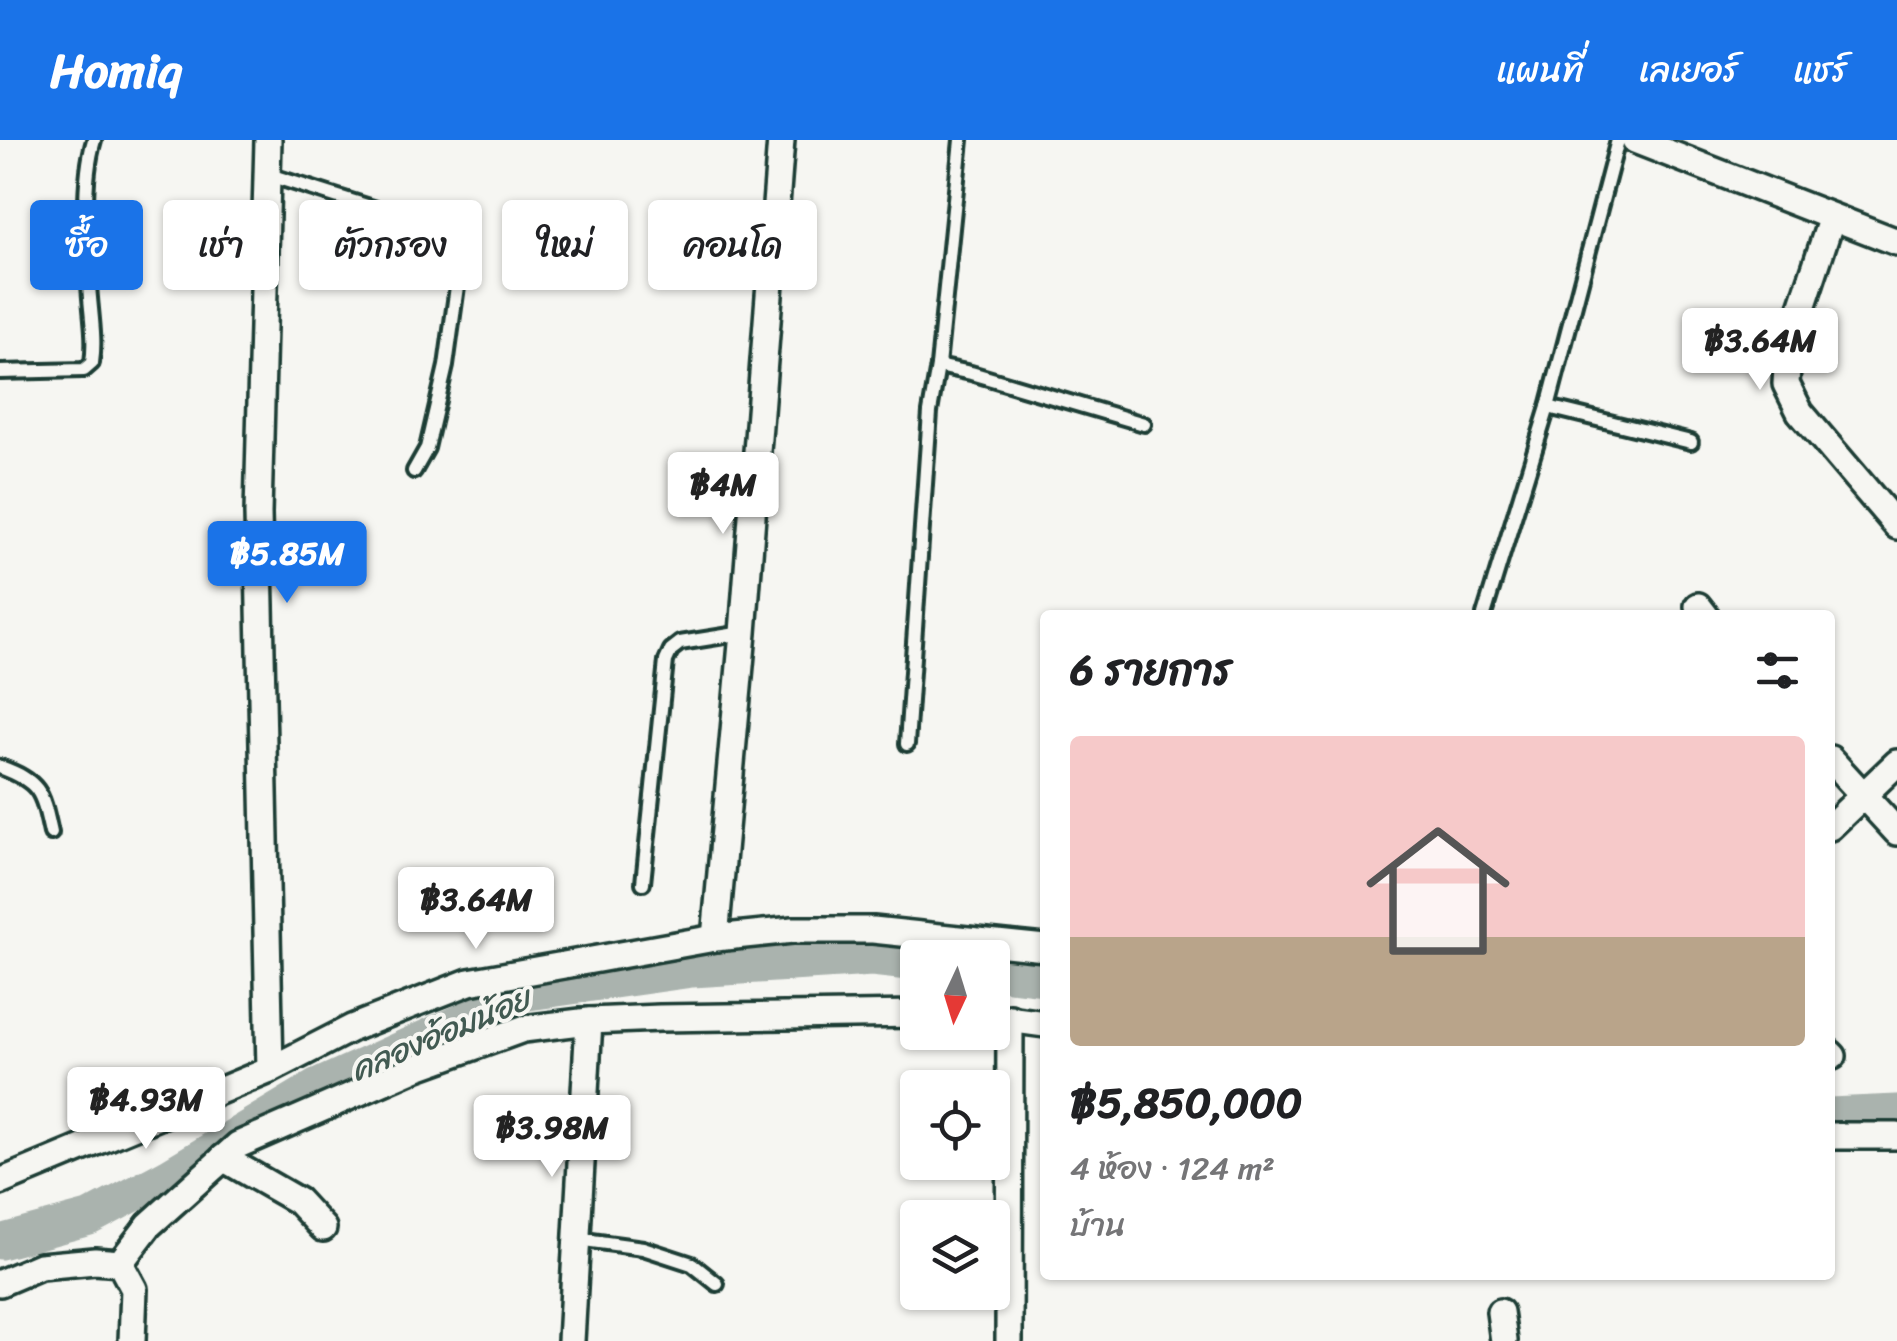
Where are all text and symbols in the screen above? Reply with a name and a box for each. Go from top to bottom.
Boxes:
text: Homiq [50,28,182,113]
text: แผนที่ [1496,39,1584,101]
text: เลเยอร์ [1639,39,1738,101]
text: แชร์ [1793,39,1847,101]
chip: ซื้อ [30,200,143,290]
chip: เช่า [163,200,279,290]
chip: ตัวกรอง [299,200,482,290]
chip: ใหม่ [502,200,628,290]
chip: คอนโด [648,200,817,290]
pin: ฿3.64M [1679,308,1841,393]
text: ฿3.64M [1704,312,1816,369]
pin: ฿4M [675,452,771,537]
text: ฿4M [690,456,756,513]
pin: ฿5.85M [206,521,368,606]
text: ฿5.85M [230,525,344,582]
text: 6 รายการ [1070,633,1232,707]
icon: filters [1750,643,1805,698]
icon: home [1348,801,1528,981]
pin: ฿3.64M [395,867,557,952]
text: ฿3.64M [420,871,532,928]
north arrow [900,940,1010,1050]
map controls [900,940,1010,1310]
water label: คลองอ้อมน้อย [341,969,543,1098]
text: ฿5,850,000 [1070,1066,1302,1140]
pin: ฿4.93M [65,1067,227,1152]
button: locate [900,1070,1010,1180]
text: ฿4.93M [89,1071,203,1128]
pin: ฿3.98M [471,1095,633,1180]
text: ฿3.98M [496,1099,608,1156]
text: 4 ห้อง · 124 m² [1070,1140,1275,1197]
text: บ้าน [1070,1197,1126,1254]
button: layers [900,1200,1010,1310]

